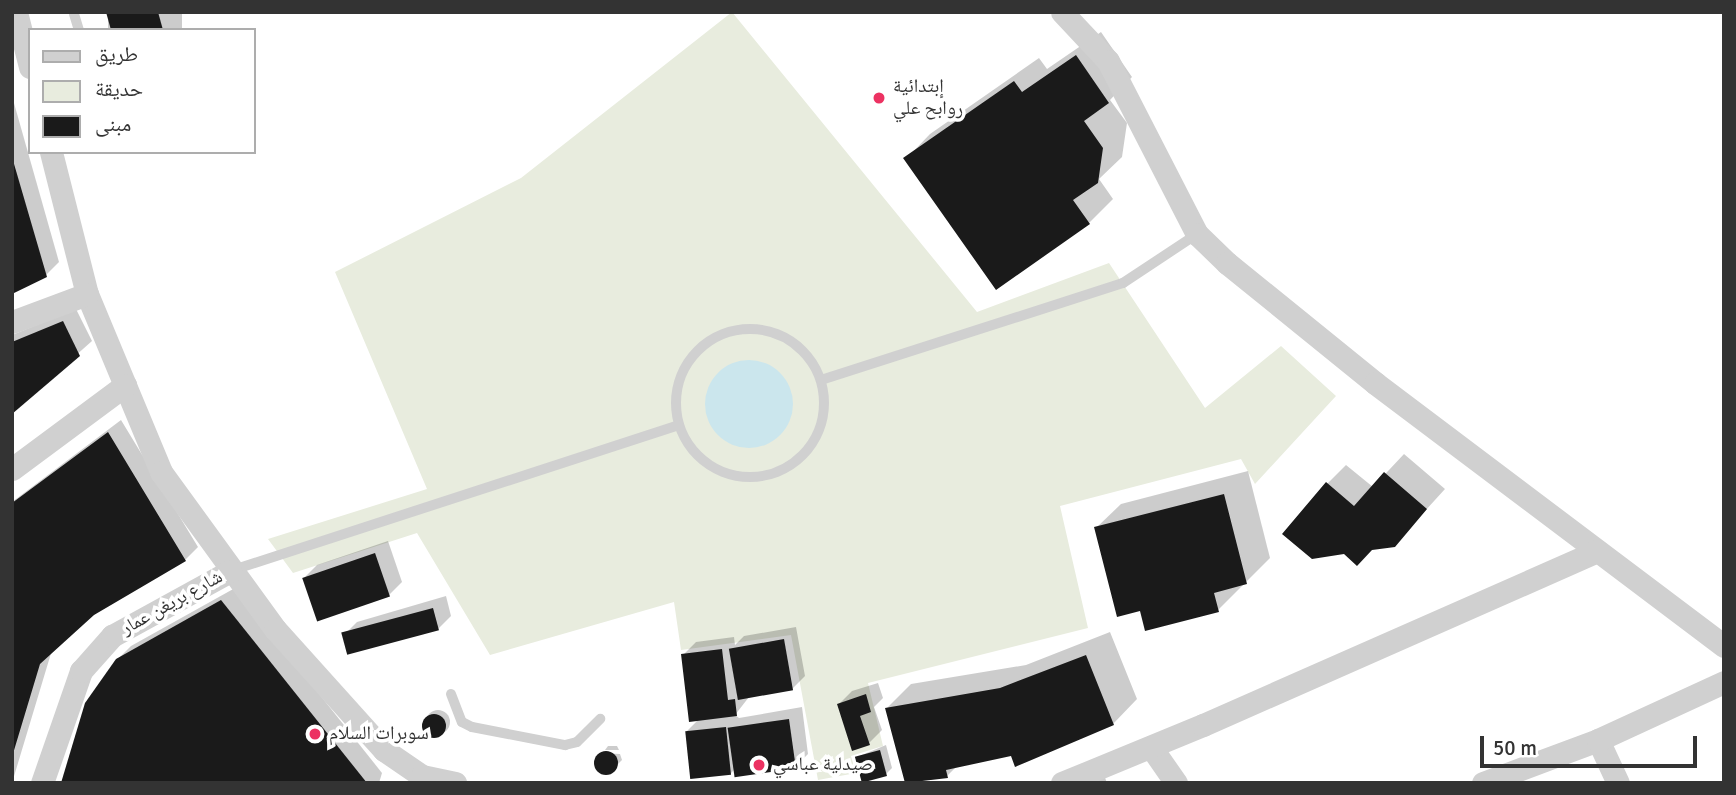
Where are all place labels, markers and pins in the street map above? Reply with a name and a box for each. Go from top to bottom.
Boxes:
place label: إبتدائية روابح علي [893,76,963,120]
marker: إبتدائية روابح علي [871,90,887,106]
place label: سوبرات السلام [329,723,429,745]
marker: سوبرات السلام [307,726,323,742]
place label: صيدلية عباسي [773,754,873,776]
marker: صيدلية عباسي [751,757,767,773]

